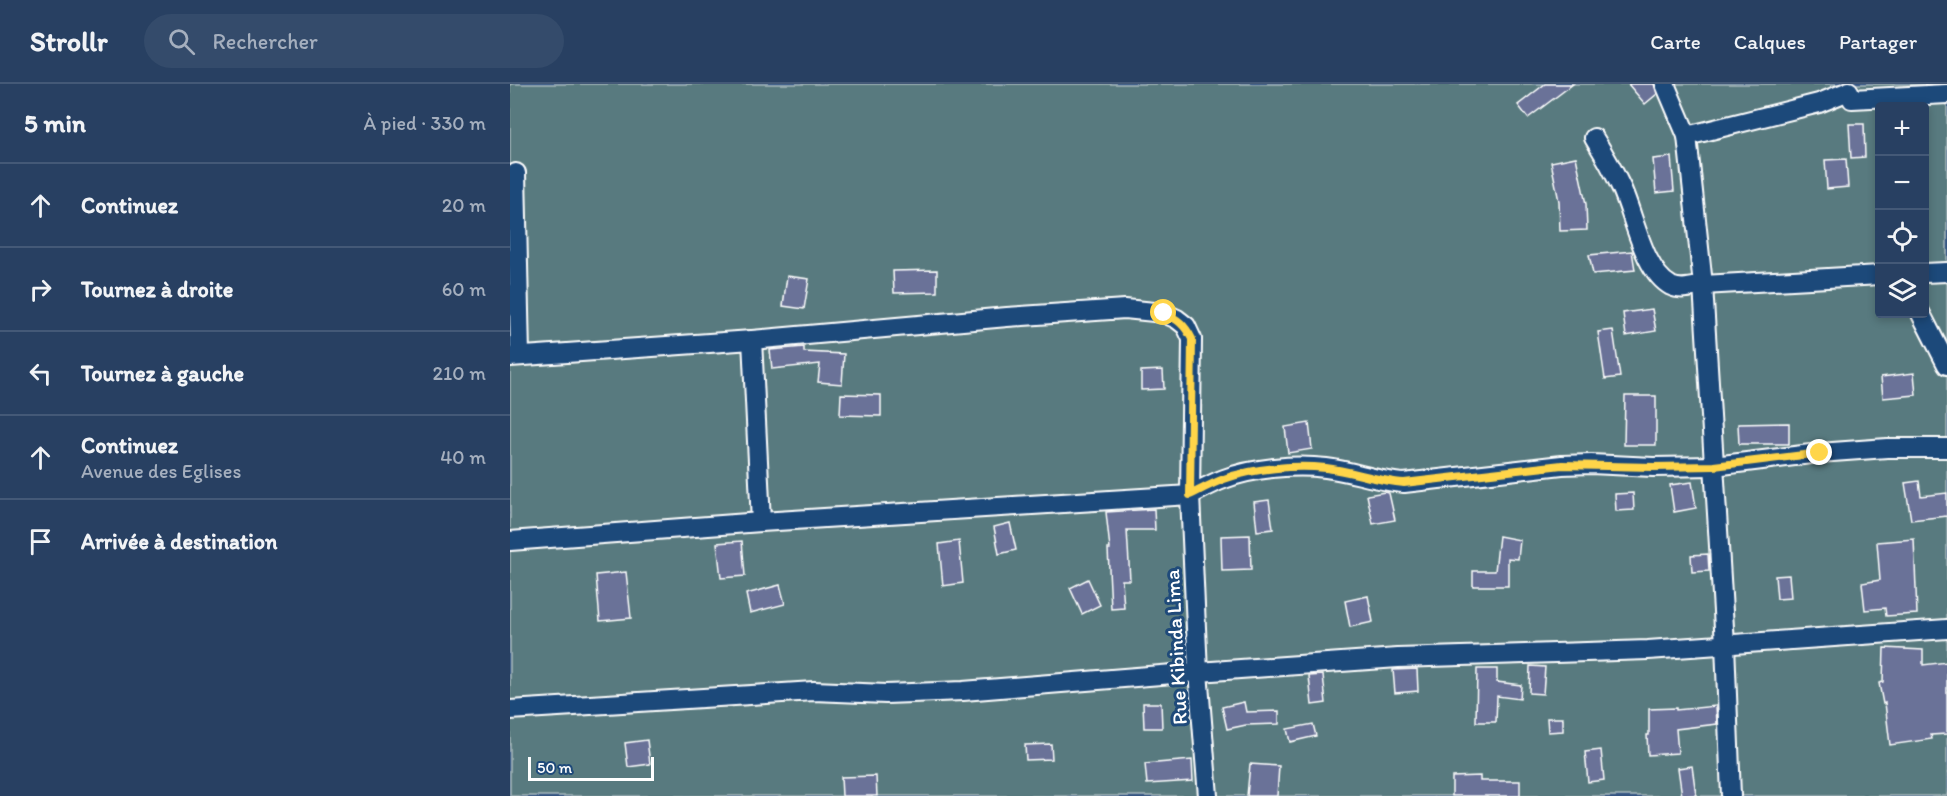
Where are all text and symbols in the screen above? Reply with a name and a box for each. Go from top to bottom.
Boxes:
search box [144,14,564,68]
text: Strollr [30,24,108,58]
icon: search [165,25,198,58]
text: Rechercher [213,28,318,55]
text: Carte [1650,29,1701,54]
text: Calques [1734,29,1806,54]
text: Partager [1839,29,1917,54]
map controls [1875,102,1929,318]
button: + [1875,102,1929,156]
text: 5 min [24,107,86,139]
text: À pied · 330 m [364,111,486,135]
button: − [1875,156,1929,210]
icon: ahead [24,189,57,222]
text: Continuez [81,192,178,219]
text: 20 m [442,193,486,217]
button: locate [1875,210,1929,264]
button: layers [1875,264,1929,318]
icon: right [24,273,57,306]
text: Tournez à droite [81,276,233,303]
text: 60 m [442,277,486,301]
route start [1150,299,1176,325]
icon: left [24,357,57,390]
text: Tournez à gauche [81,360,244,387]
text: 210 m [433,361,486,385]
text: Continuez [81,432,178,459]
route end [1806,439,1832,465]
icon: ahead [24,441,57,474]
text: 40 m [440,445,486,469]
text: Avenue des Eglises [81,459,241,483]
icon: arrive [24,525,57,558]
text: Arrivée à destination [81,528,277,555]
street label: Rue Kibinda Lima [1159,568,1192,726]
scale bar [528,754,654,782]
text: 50 m [537,758,572,777]

